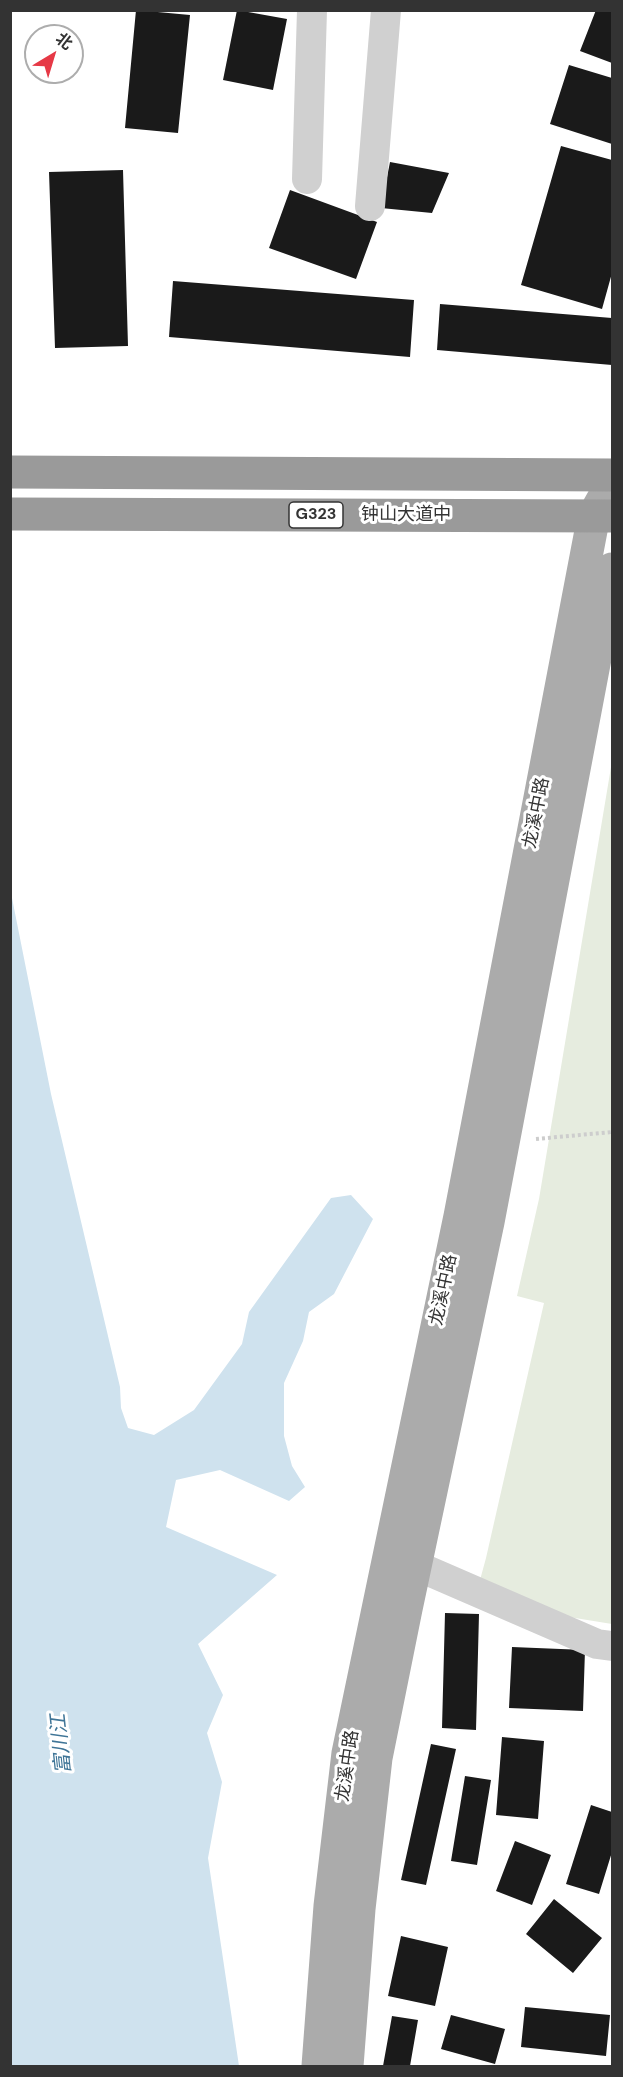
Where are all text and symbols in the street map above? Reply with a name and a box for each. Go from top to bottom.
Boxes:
north arrow [24,24,84,84]
text: 北 [51,28,77,54]
road number: G323 [289,502,343,528]
street label: 钟山大道中 [361,504,451,526]
street label: 龙溪中路 [520,776,554,850]
street label: 龙溪中路 [426,1253,462,1327]
water label: 富川江 [47,1713,77,1775]
street label: 龙溪中路 [332,1729,364,1803]

